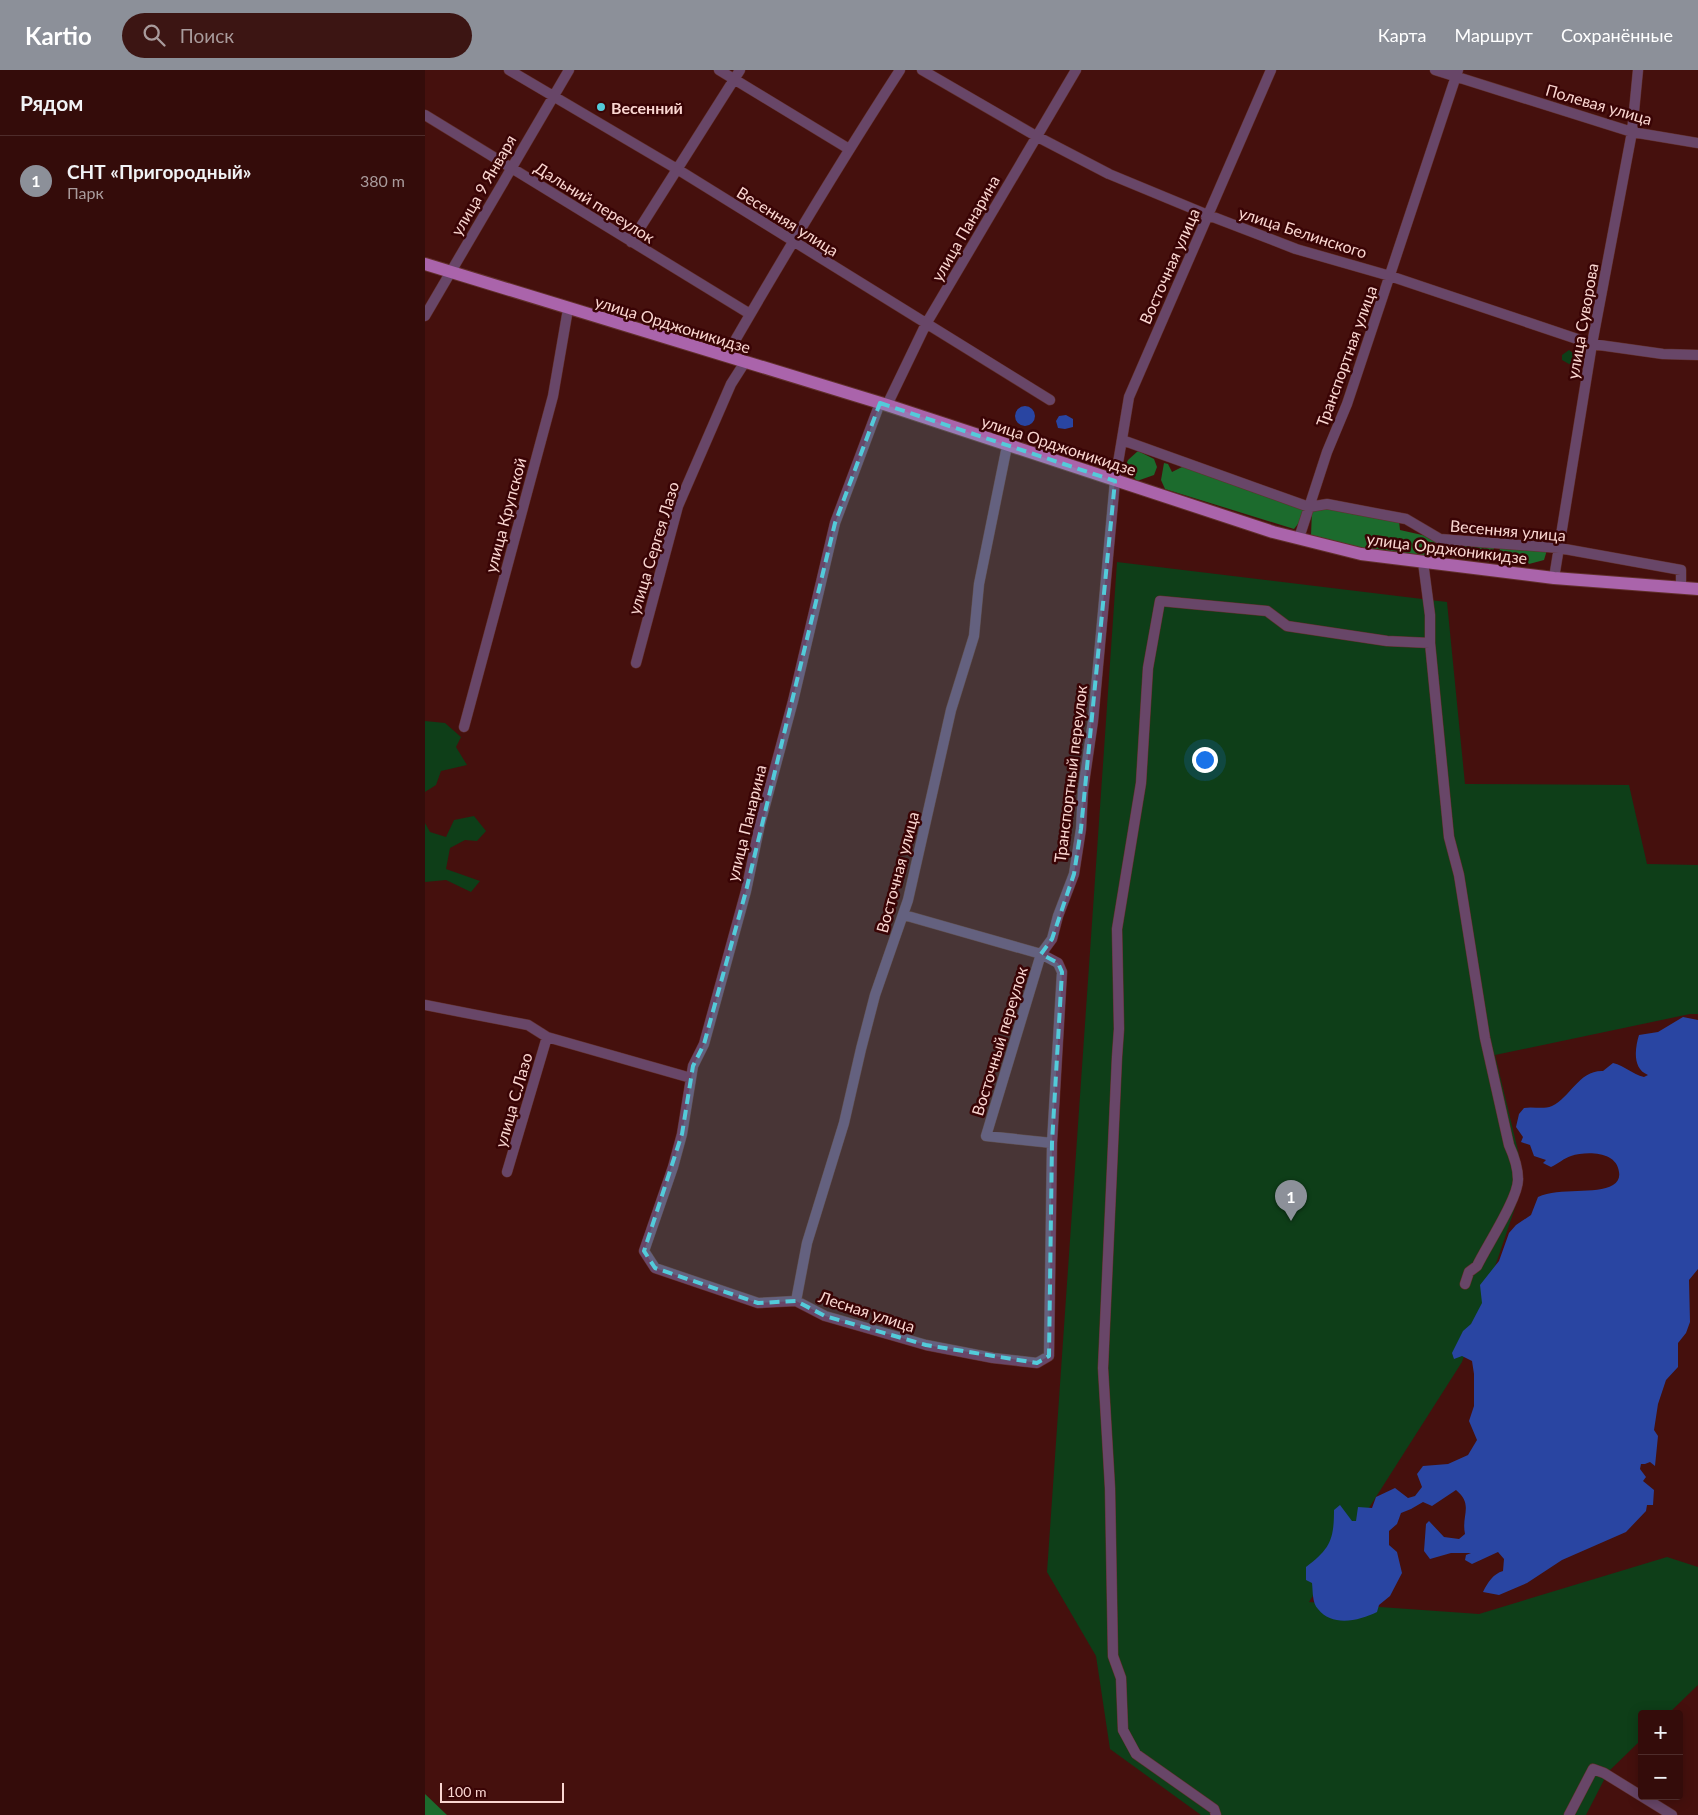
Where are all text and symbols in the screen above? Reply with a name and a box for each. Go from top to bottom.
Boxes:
search box [122,13,472,58]
text: Kartio [25,21,92,50]
icon: search [140,21,168,49]
text: Поиск [180,24,234,47]
text: Карта [1378,24,1426,46]
text: Маршрут [1454,24,1533,46]
text: Сохранённые [1561,24,1673,46]
street label: Полевая улица [1544,80,1654,128]
text: Рядом [20,90,83,115]
place label: Весенний [611,98,683,117]
marker: Весенний [595,101,607,113]
street label: улица 9 Января [446,131,520,239]
street label: Дальний переулок [531,157,659,247]
text: СНТ «Пригородный» [67,160,251,183]
text: 1 [31,171,41,190]
text: 380 m [360,171,405,190]
street label: улица Панарина [927,172,1003,284]
street label: Весенняя улица [734,182,842,260]
text: Парк [67,183,104,202]
street label: улица Белинского [1236,202,1370,262]
street label: Восточная улица [1135,205,1203,327]
street label: улица Суворова [1562,262,1602,380]
street label: Транспортная улица [1312,283,1380,429]
street label: улица Орджоникидзе [593,291,753,357]
street label: улица Орджоникидзе [979,411,1139,479]
street label: улица Крупской [481,455,529,575]
street label: улица Сергея Лазо [624,479,682,617]
street label: Весенняя улица [1449,515,1567,545]
street label: улица Орджоникидзе [1366,529,1528,567]
street label: Транспортный переулок [1050,683,1090,864]
your location [1192,747,1218,773]
street label: улица Панарина [722,763,770,883]
street label: Восточная улица [872,809,922,935]
street label: Восточный переулок [967,964,1031,1118]
street label: улица С.Лазо [490,1050,536,1150]
pin: 1 [1275,1180,1307,1221]
street label: Лесная улица [816,1286,918,1336]
map controls [1638,1710,1683,1800]
button: + [1638,1710,1683,1755]
button: − [1638,1755,1683,1800]
scale bar [440,1780,564,1803]
text: 100 m [447,1783,486,1800]

